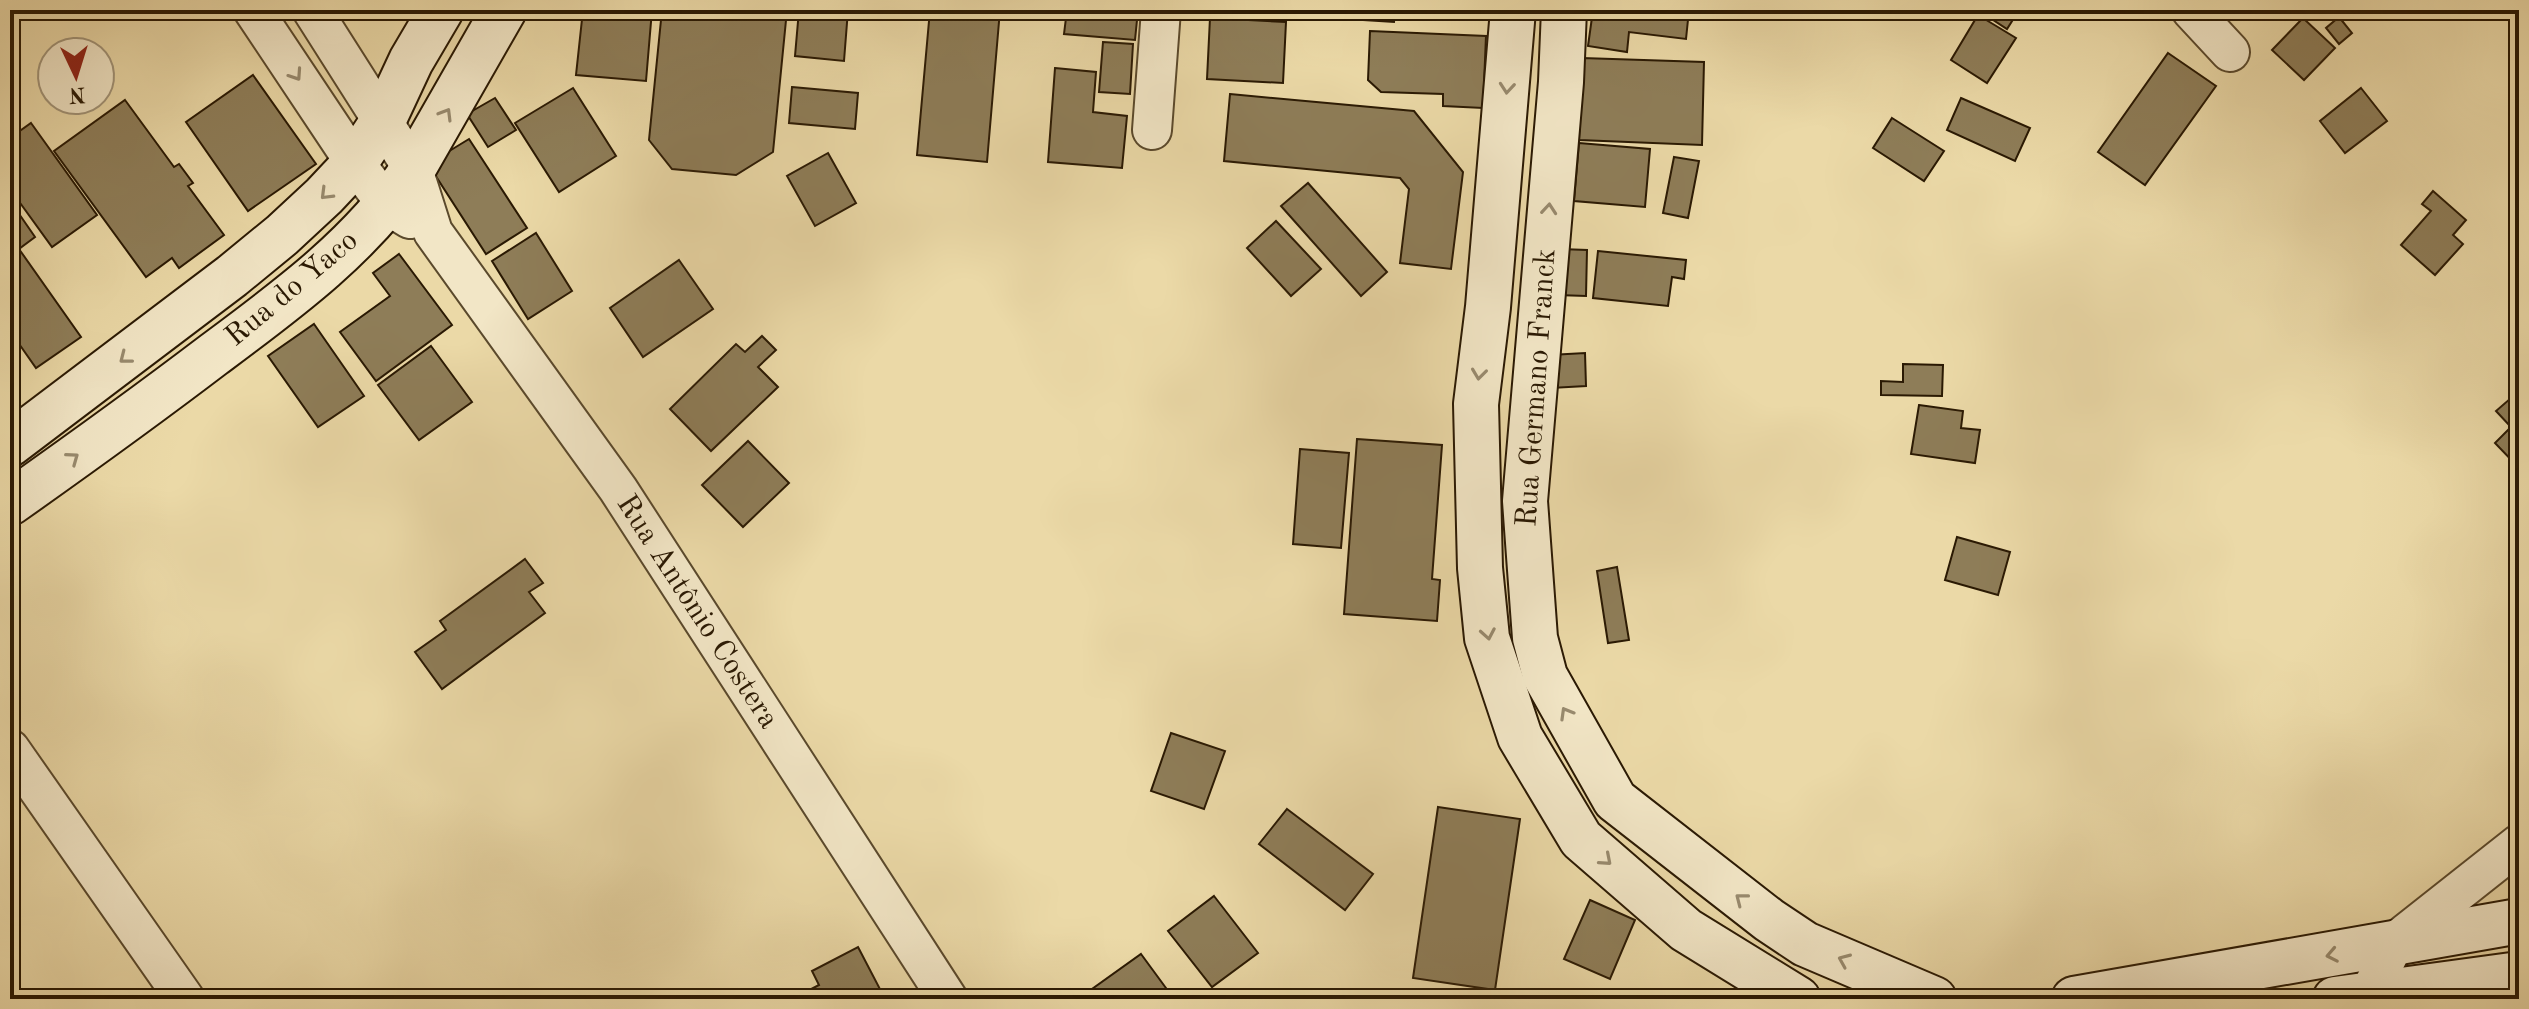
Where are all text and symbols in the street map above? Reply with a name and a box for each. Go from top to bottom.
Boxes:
north arrow [36,36,116,116]
one-way arrow [287,66,302,81]
text: N [68,82,86,106]
one-way arrow [1499,82,1516,95]
one-way arrow [436,108,451,123]
one-way arrow [320,185,335,199]
one-way arrow [1541,203,1558,216]
street label: Rua do Yaco [220,225,364,353]
street label: Rua Germano Franck [1512,248,1562,528]
one-way arrow [119,349,134,363]
one-way arrow [1471,368,1488,381]
one-way arrow [65,453,79,468]
street label: Rua Antônio Costera [610,490,784,734]
one-way arrow [1478,627,1495,640]
one-way arrow [1560,707,1576,722]
one-way arrow [1596,850,1611,865]
one-way arrow [1735,894,1750,908]
one-way arrow [2325,945,2339,962]
one-way arrow [1838,954,1852,970]

